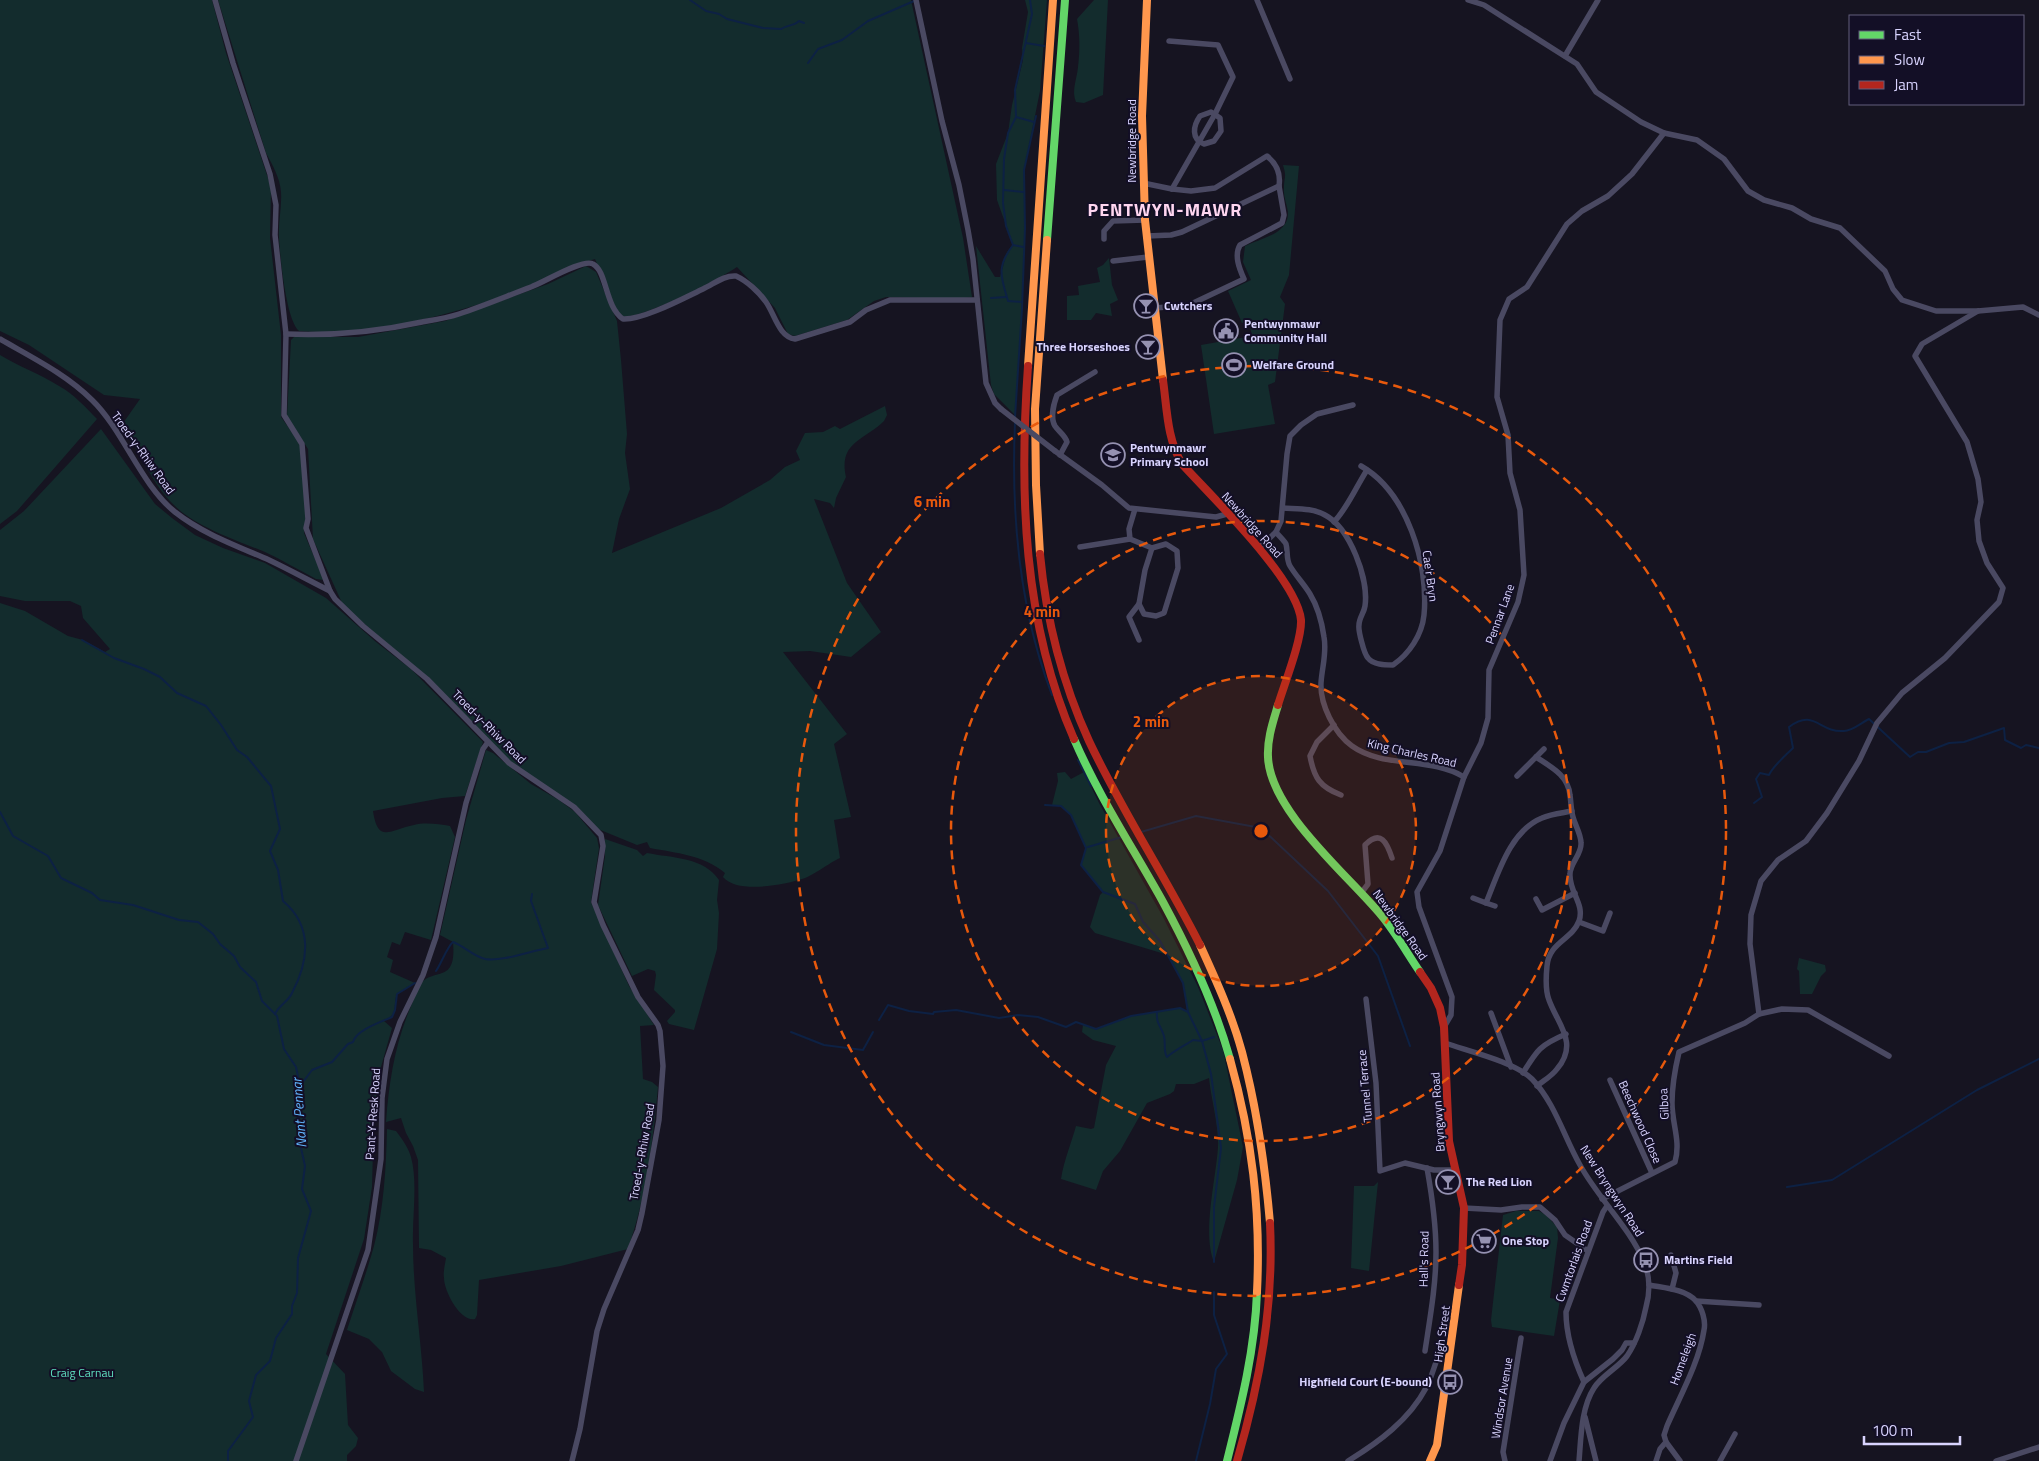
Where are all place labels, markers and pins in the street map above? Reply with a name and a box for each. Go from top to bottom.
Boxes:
bar icon: Cwtchers [1133,293,1159,319]
place label: Cwtchers [1164,296,1213,315]
place label: Pentwynmawr Community Hall [1244,314,1327,347]
public building icon: Pentwynmawr Community Hall [1213,318,1239,344]
bar icon: Three Horseshoes [1135,334,1161,360]
place label: Three Horseshoes [1037,337,1130,356]
sports icon: Welfare Ground [1221,352,1247,378]
place label: Welfare Ground [1252,355,1334,374]
place label: Pentwynmawr Primary School [1130,438,1208,471]
school or university icon: Pentwynmawr Primary School [1100,442,1126,468]
centre of rings [1252,822,1270,840]
bar icon: The Red Lion [1435,1169,1461,1195]
place label: The Red Lion [1466,1172,1532,1191]
supermarket icon: One Stop [1471,1228,1497,1254]
place label: One Stop [1502,1231,1549,1250]
bus stop icon: Martins Field [1633,1247,1659,1273]
place label: Martins Field [1664,1250,1733,1269]
bus stop icon: Highfield Court (E-bound) [1437,1369,1463,1395]
place label: Highfield Court (E-bound) [1299,1372,1432,1391]

